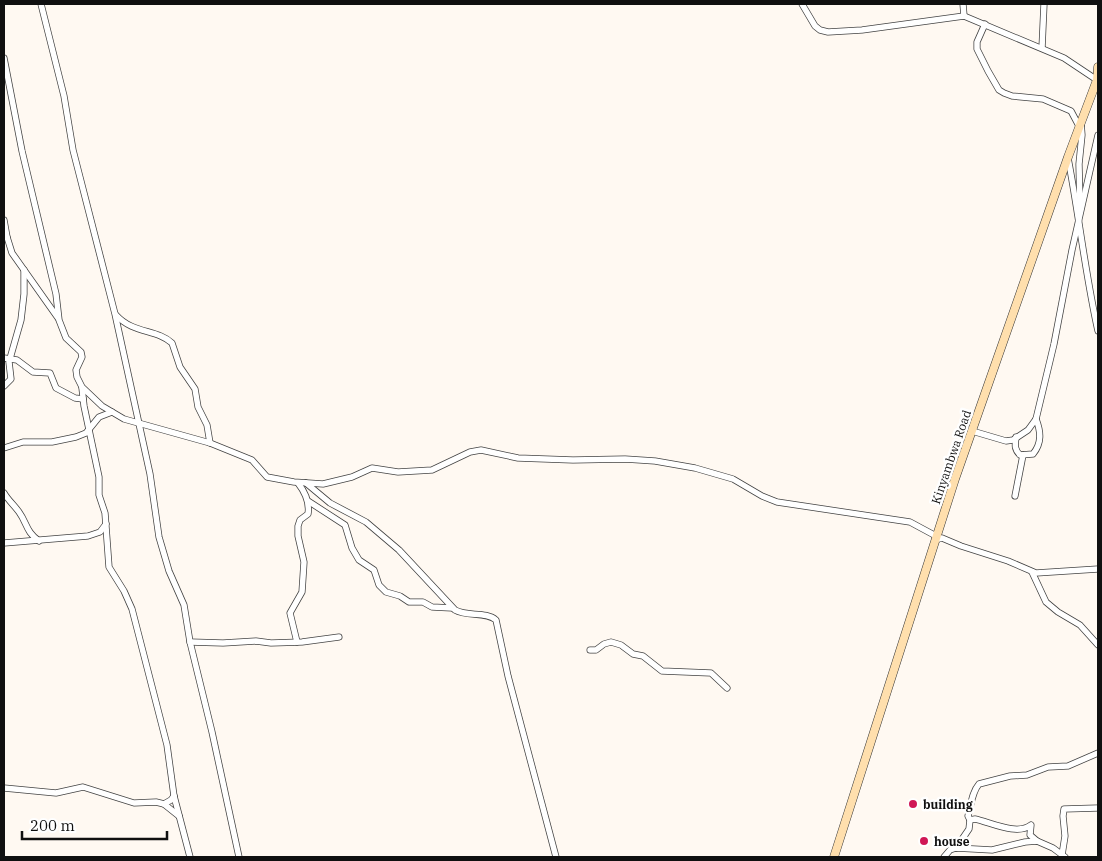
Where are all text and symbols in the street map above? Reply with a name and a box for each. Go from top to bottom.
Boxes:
street label: Kinyambwa Road [928,408,974,506]
place label: building [923,797,973,812]
marker: building [907,798,919,810]
scale bar [22,808,168,840]
text: 200 m [30,816,75,835]
place label: house [934,834,970,849]
marker: house [918,835,930,847]

